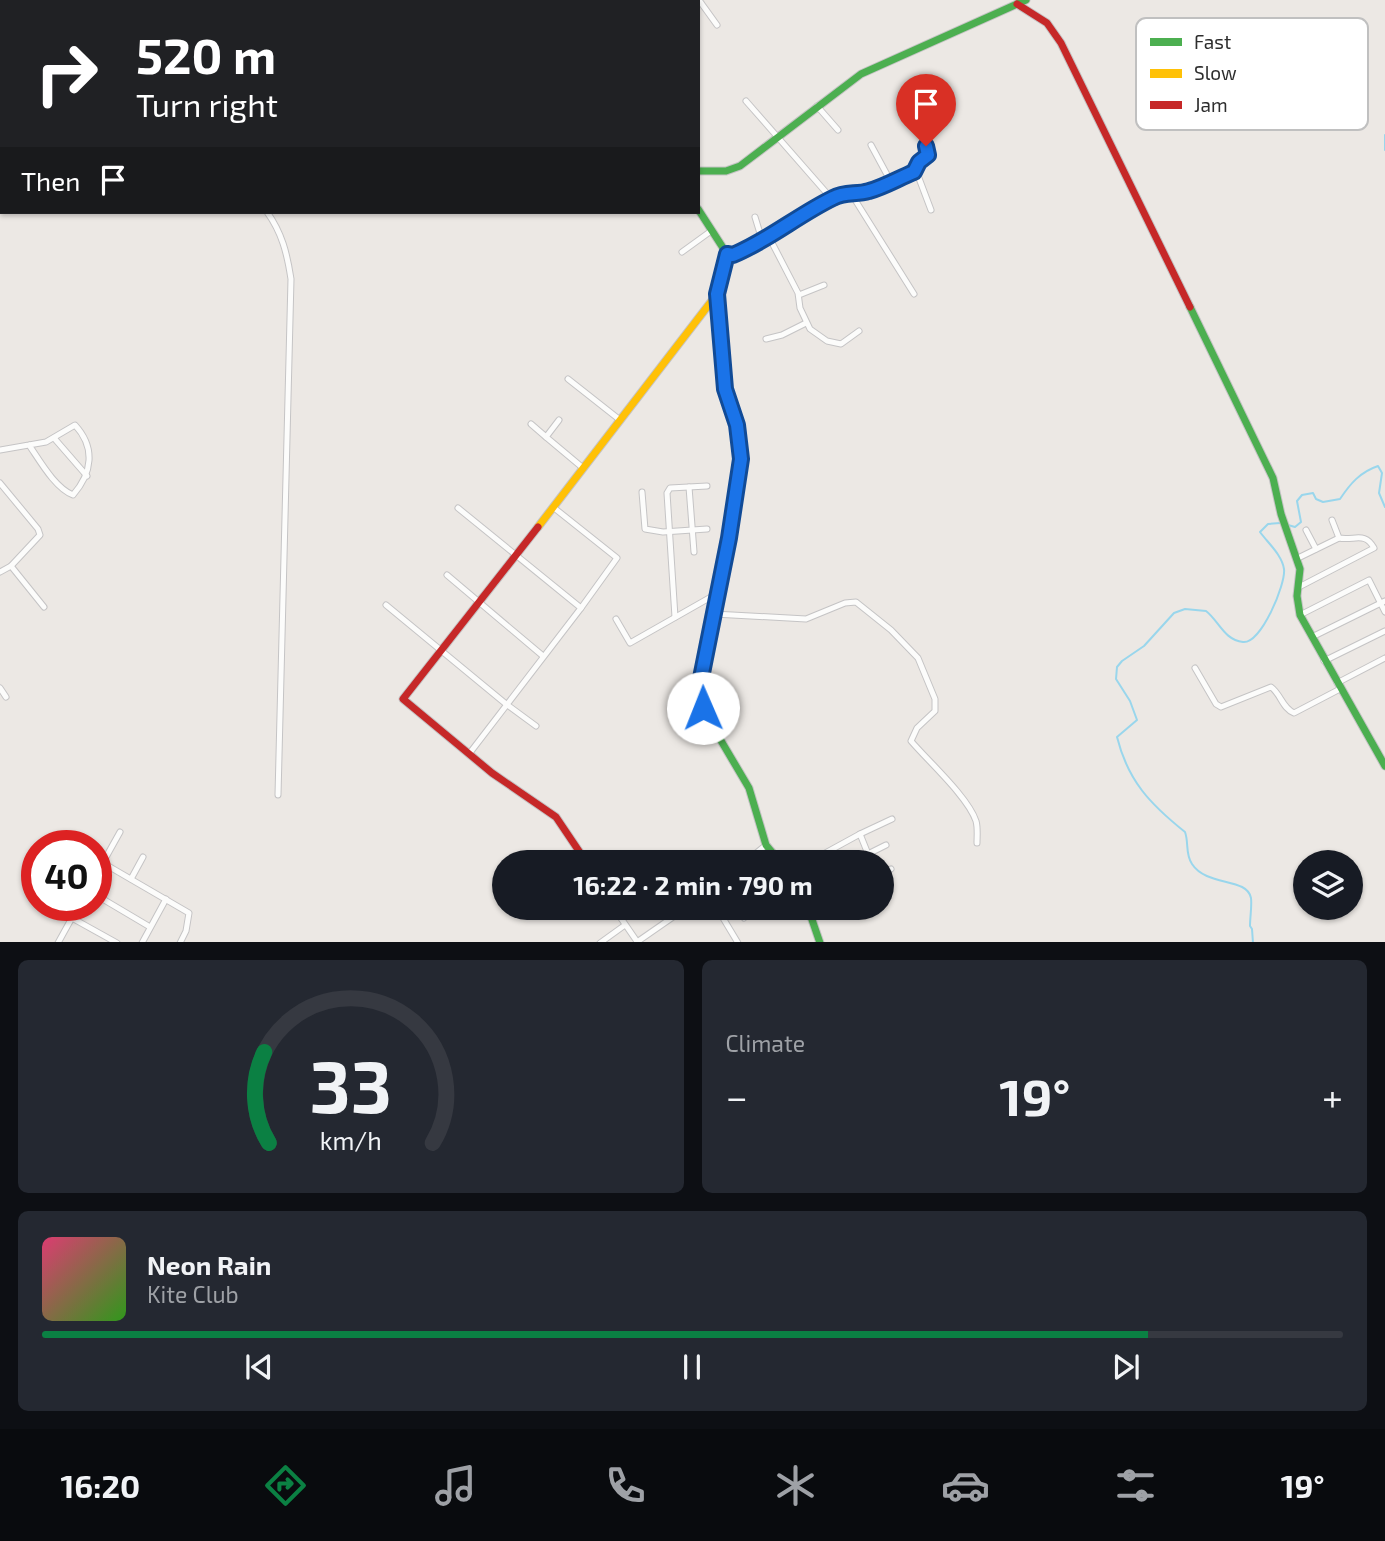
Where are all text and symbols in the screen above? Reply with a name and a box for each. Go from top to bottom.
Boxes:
legend [1136,18,1368,130]
text: 520 m [136,25,276,84]
icon: right [21,28,112,119]
text: Fast [1194,30,1231,53]
text: Slow [1194,61,1237,84]
pin [896,74,956,146]
text: Turn right [136,85,278,123]
icon: arrive [907,85,945,123]
text: Jam [1194,93,1228,116]
icon: arrive [94,161,132,199]
text: Then [21,165,80,196]
position arrow [666,671,740,745]
speed limit sign: 40 [21,830,112,921]
map controls [1293,850,1363,920]
button: layers [1293,850,1363,920]
text: 16:22 · 2 min · 790 m [573,869,813,900]
text: Climate [726,1029,805,1057]
text: 33 [309,1040,392,1128]
text: 19° [999,1064,1070,1126]
text: − [726,1073,748,1119]
text: + [1322,1073,1343,1119]
text: km/h [320,1124,382,1154]
text: Neon Rain [147,1249,271,1280]
text: Kite Club [147,1280,239,1308]
icon: previous [240,1348,278,1386]
icon: pause [673,1348,711,1386]
icon: next [1107,1348,1145,1386]
icon: directions [261,1461,310,1510]
icon: music [431,1461,480,1510]
icon: phone [601,1461,650,1510]
icon: climate [771,1461,820,1510]
icon: car [941,1461,990,1510]
icon: filters [1111,1461,1160,1510]
text: 16:20 [60,1466,140,1504]
text: 19° [1281,1466,1324,1504]

